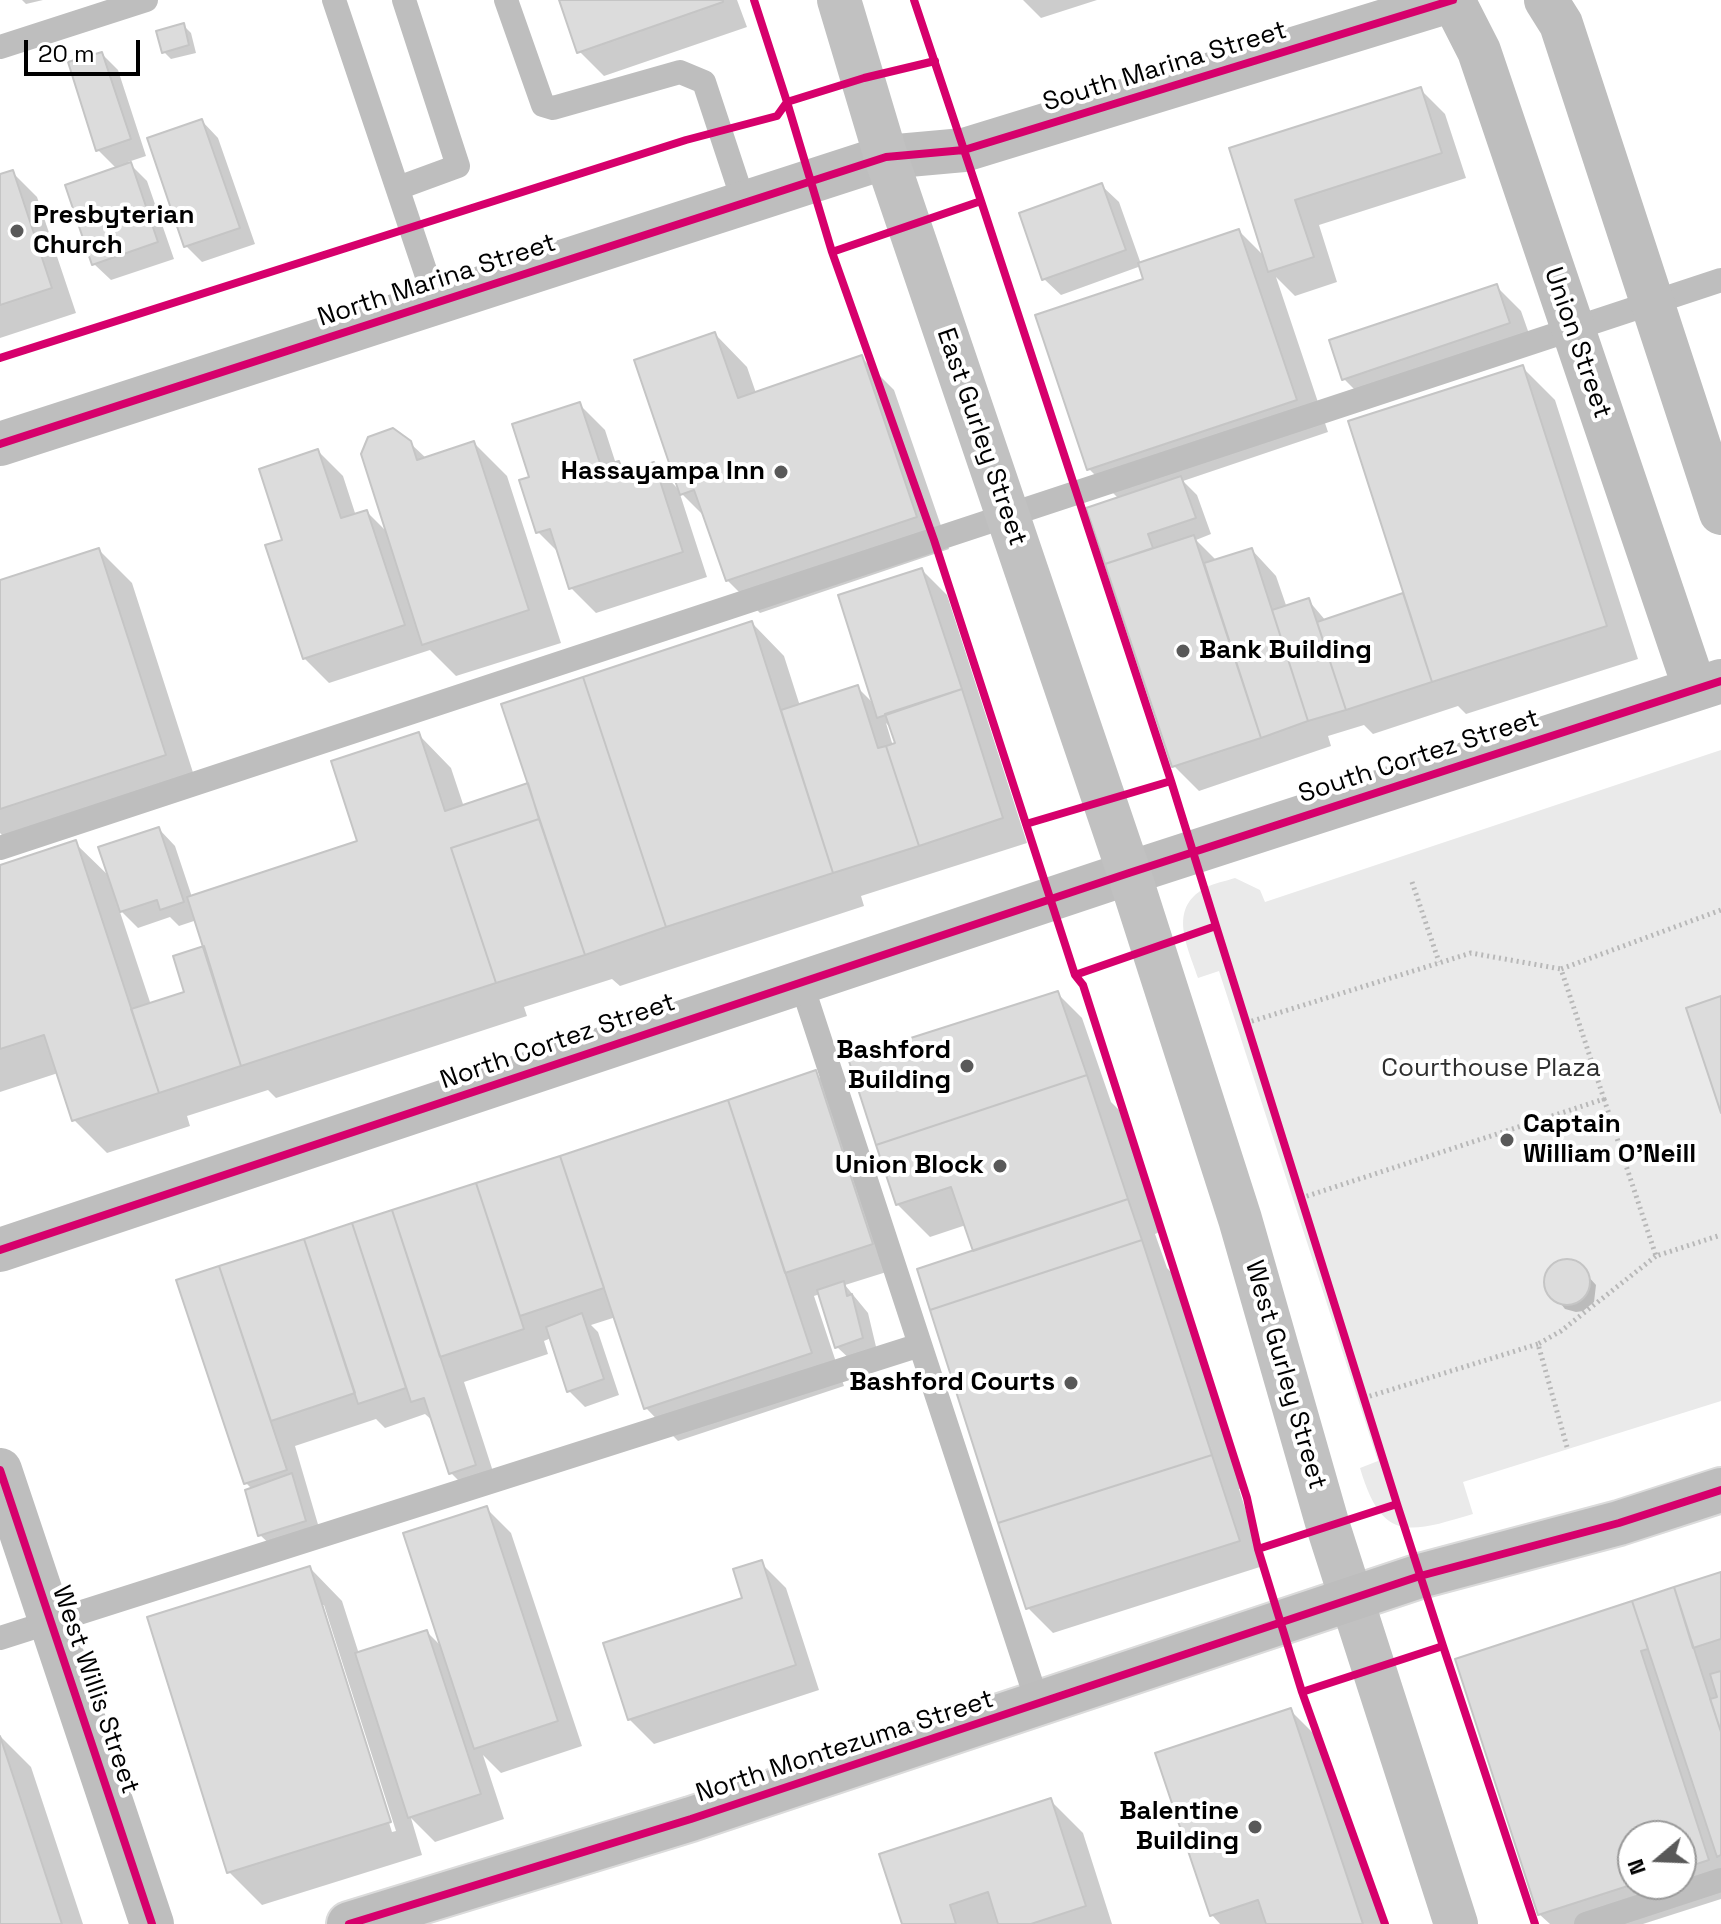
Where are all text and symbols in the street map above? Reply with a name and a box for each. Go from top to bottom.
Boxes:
street label: South Marina Street [1039,15,1291,119]
scale bar [28,24,144,74]
text: 20 m [38,38,95,69]
place label: Presbyterian Church [33,200,194,262]
marker: Presbyterian Church [8,222,26,240]
street label: North Marina Street [314,228,560,334]
street label: Union Street [1537,263,1617,423]
street label: East Gurley Street [929,324,1033,550]
place label: Hassayampa Inn [561,456,765,488]
marker: Hassayampa Inn [772,463,790,481]
place label: Bank Building [1199,635,1372,667]
marker: Bank Building [1174,642,1192,660]
street label: South Cortez Street [1295,703,1543,811]
street label: North Cortez Street [436,987,680,1097]
place label: Bashford Building [836,1035,951,1096]
park label: Courthouse Plaza [1381,1053,1601,1085]
marker: Bashford Building [958,1057,976,1075]
place label: Captain William O’Neill [1523,1109,1696,1170]
marker: Captain William O’Neill [1498,1131,1516,1149]
place label: Union Block [835,1150,984,1182]
marker: Union Block [991,1157,1009,1175]
street label: West Gurley Street [1237,1257,1333,1493]
place label: Bashford Courts [849,1367,1055,1399]
marker: Bashford Courts [1062,1374,1080,1392]
street label: West Willis Street [45,1582,145,1798]
street label: North Montezuma Street [692,1684,998,1810]
place label: Balentine Building [1119,1796,1239,1858]
marker: Balentine Building [1246,1818,1264,1836]
north arrow [1617,1820,1697,1900]
text: N [1621,1856,1652,1879]

